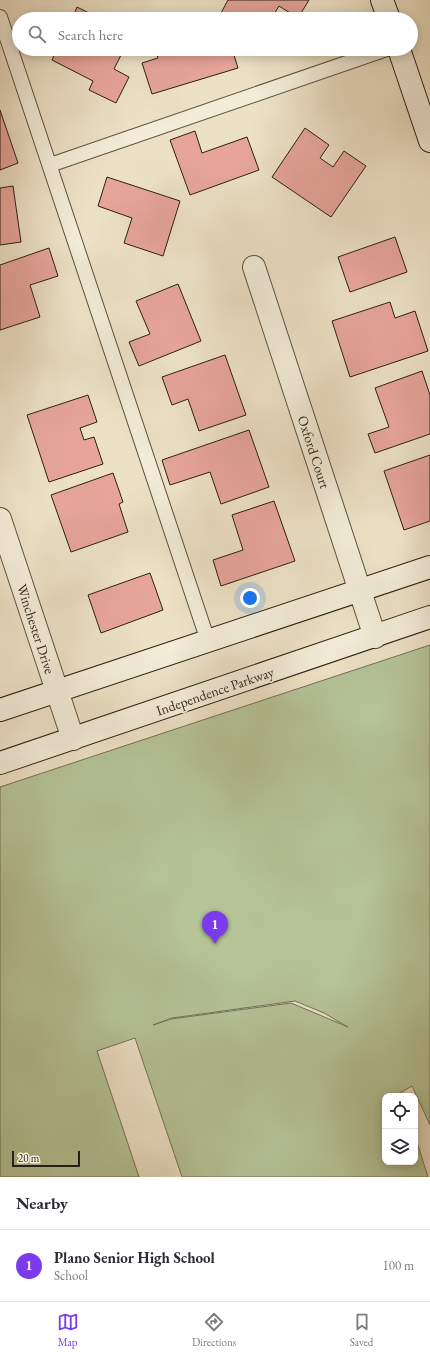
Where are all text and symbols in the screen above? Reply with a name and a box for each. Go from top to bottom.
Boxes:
search box [12,12,418,56]
icon: search [26,23,48,45]
text: Search here [58,25,123,44]
street label: Oxford Court [294,413,334,491]
street label: Winchester Drive [13,582,59,677]
your location [240,588,260,608]
street label: Independence Parkway [154,662,277,720]
pin: 1 [202,911,228,944]
map controls [382,1093,418,1165]
button: locate [382,1093,418,1129]
button: layers [382,1129,418,1165]
scale bar [12,1149,80,1168]
text: 20 m [18,1151,39,1165]
text: Nearby [16,1192,68,1214]
text: Plano Senior High School [54,1248,215,1267]
text: 1 [26,1257,32,1274]
text: 100 m [383,1257,414,1274]
text: School [54,1267,88,1284]
tab: Map [57,1311,79,1349]
tab: Directions [192,1311,236,1349]
tab: Saved [350,1311,373,1349]

